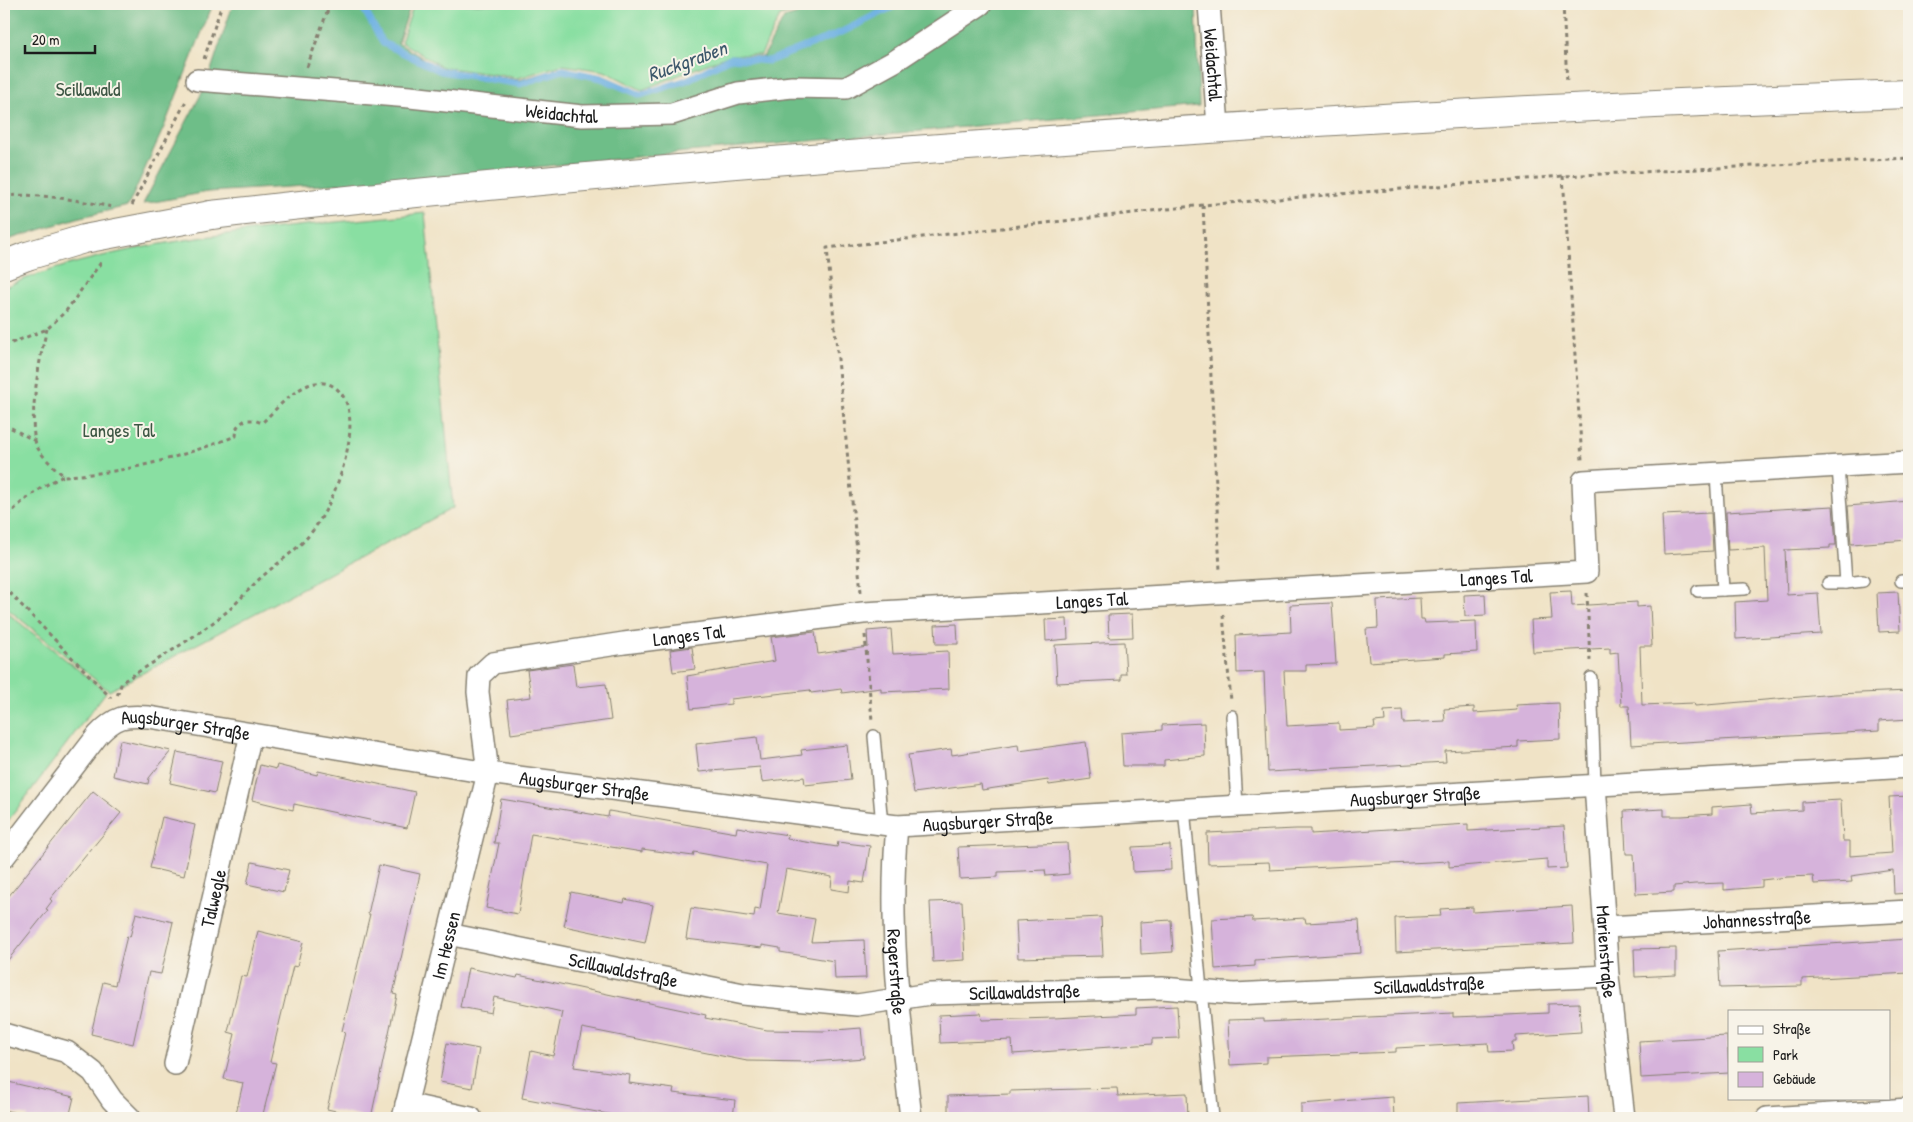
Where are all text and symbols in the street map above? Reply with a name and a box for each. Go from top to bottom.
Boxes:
scale bar [25,22,95,54]
street label: Weidachtal [1198,28,1229,103]
text: 20 m [32,29,59,50]
water label: Ruckgraben [643,33,733,88]
park label: Scillawald [56,76,121,102]
street label: Weidachtal [524,97,599,129]
park label: Langes Tal [83,417,156,443]
street label: Langes Tal [1460,562,1534,592]
street label: Langes Tal [1055,585,1130,615]
street label: Langes Tal [651,617,727,652]
street label: Augsburger Straße [118,703,253,747]
street label: Augsburger Straße [518,764,652,807]
street label: Augsburger Straße [1349,779,1482,813]
street label: Augsburger Straße [922,804,1054,837]
street label: Talwegle [194,866,233,930]
street label: Johannesstraße [1702,903,1812,935]
street label: Marienstraße [1590,904,1623,1000]
street label: Im Hessen [425,909,466,982]
street label: Regerstraße [881,929,913,1016]
street label: Scillawaldstraße [566,946,681,994]
street label: Scillawaldstraße [1373,969,1486,1000]
street label: Scillawaldstraße [969,977,1081,1006]
legend [1728,1010,1890,1100]
text: Straße [1773,1018,1811,1039]
text: Park [1773,1044,1798,1065]
text: Gebäude [1773,1068,1816,1089]

